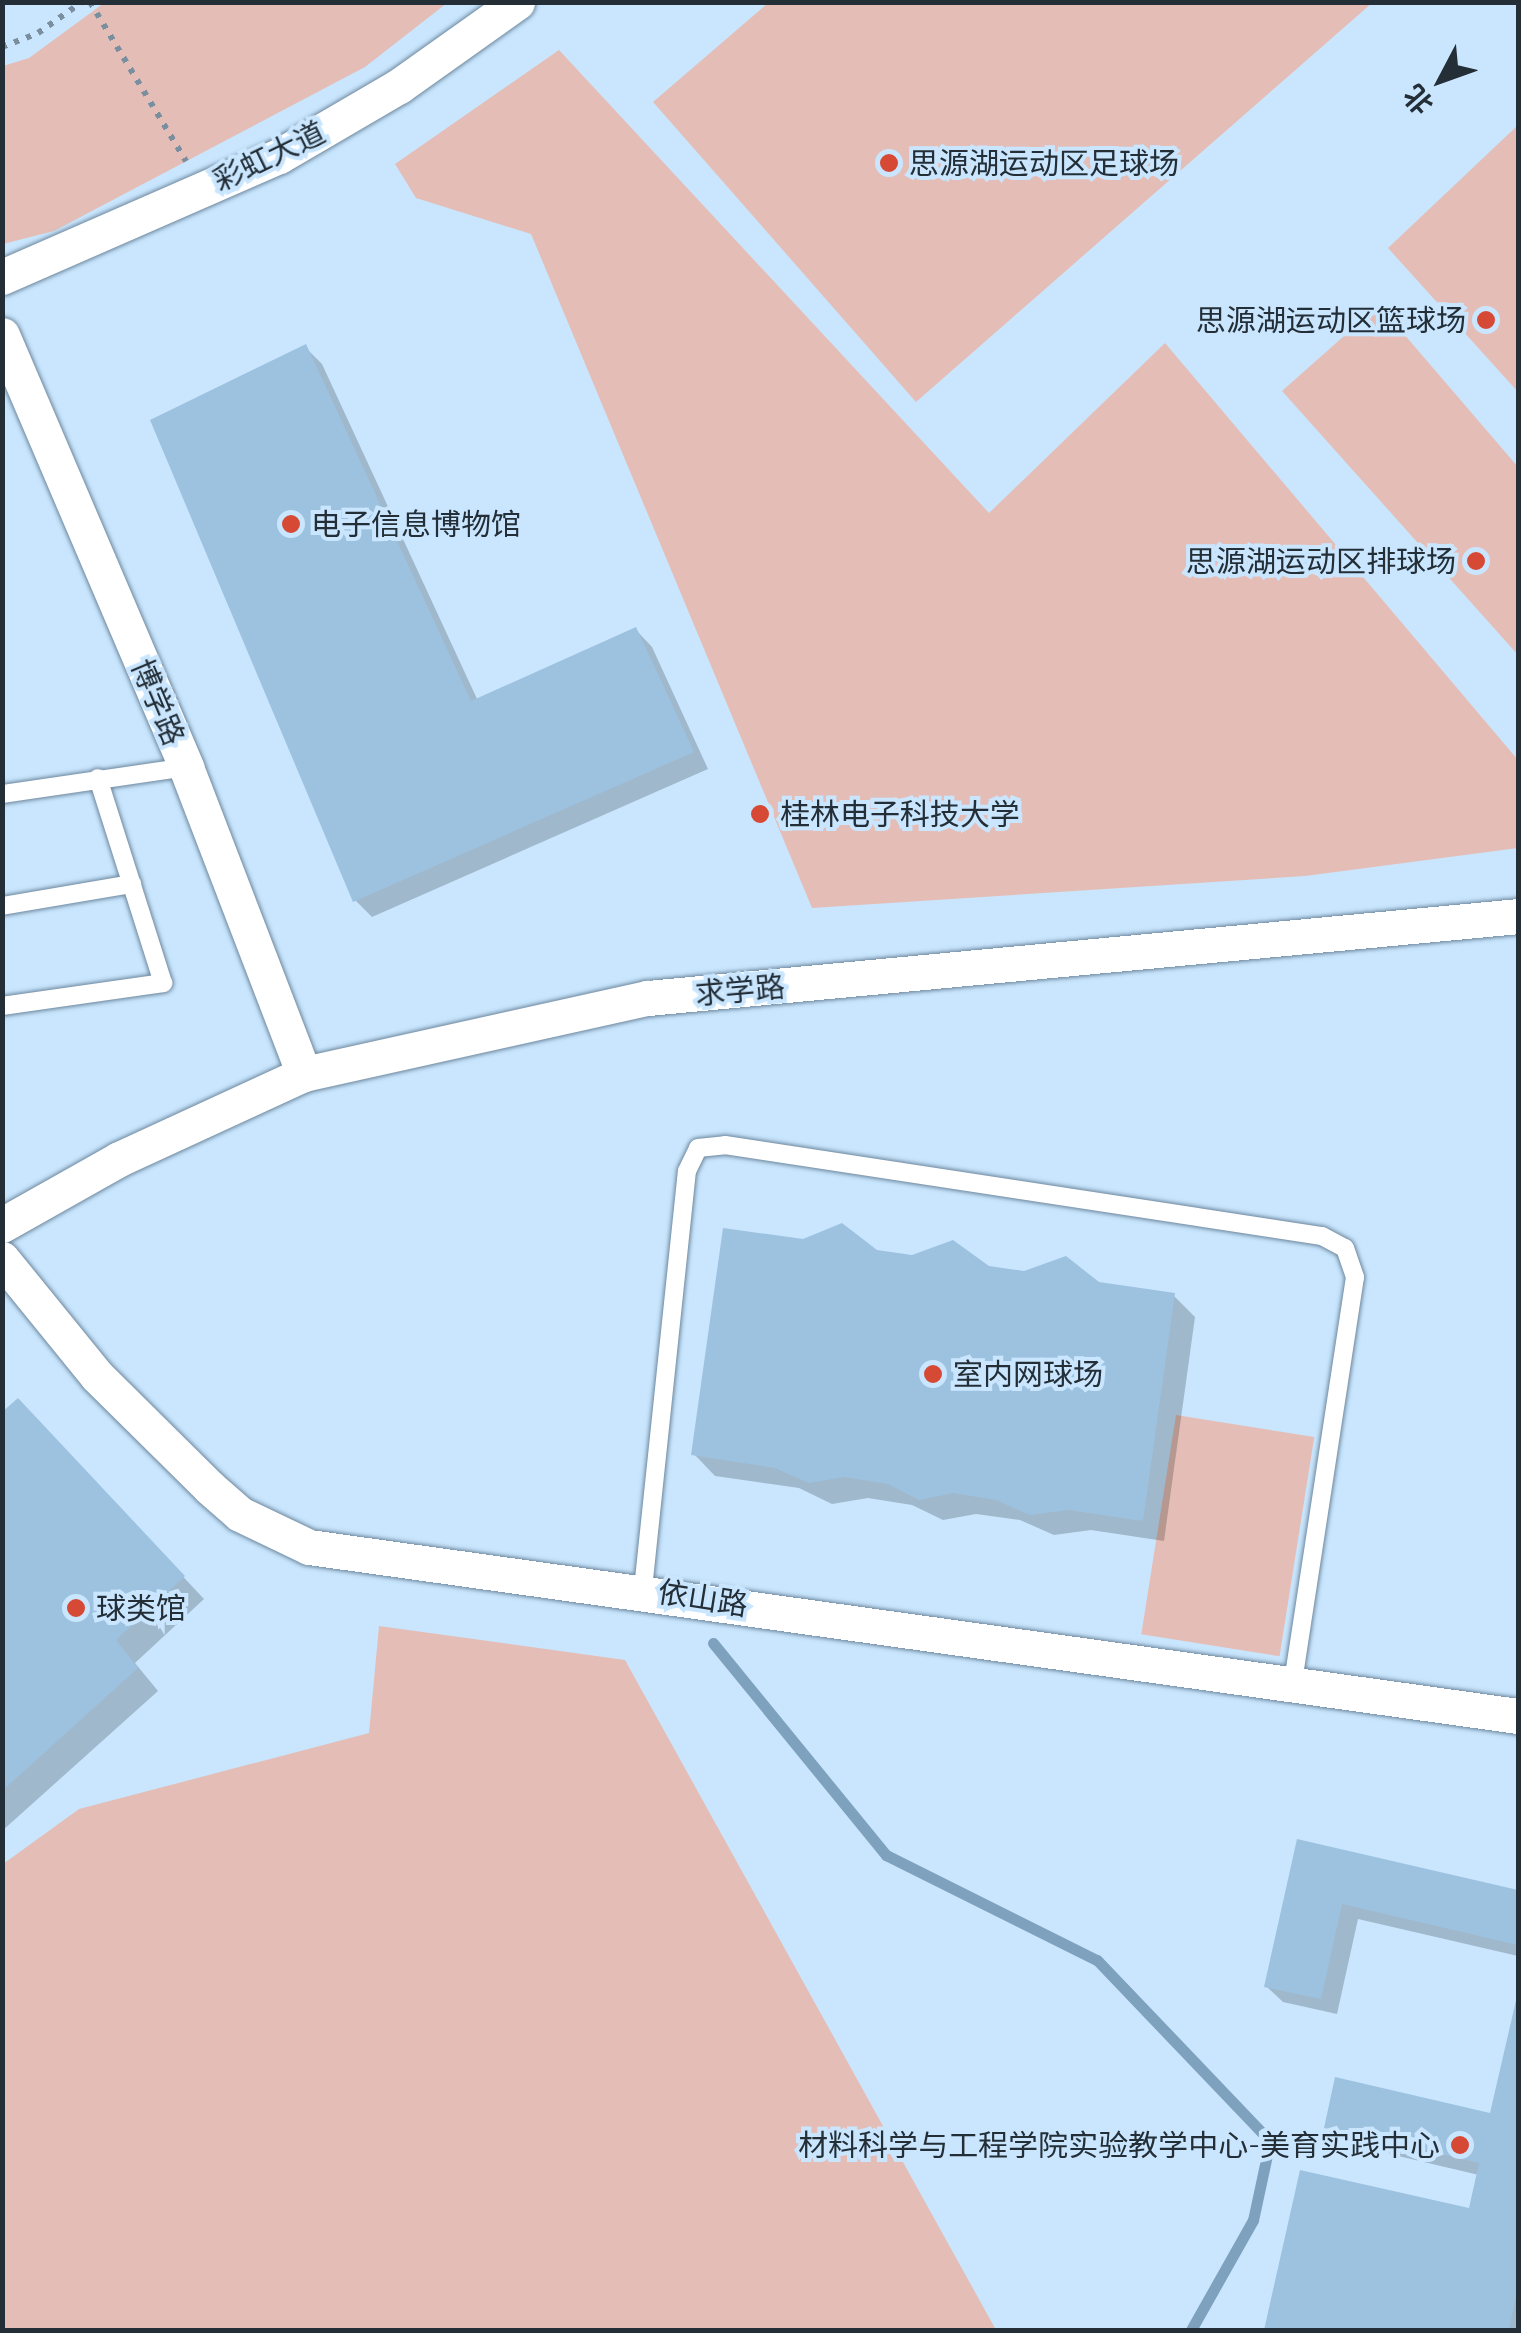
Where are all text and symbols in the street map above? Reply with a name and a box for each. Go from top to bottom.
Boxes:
north arrow [1391,30,1491,130]
text: 北 [1396,78,1440,122]
street label: 彩虹大道 [207,114,331,198]
place label: 思源湖运动区足球场 [909,145,1179,181]
marker: 思源湖运动区足球场 [878,152,900,174]
place label: 思源湖运动区篮球场 [1196,302,1466,338]
marker: 思源湖运动区篮球场 [1475,309,1497,331]
place label: 电子信息博物馆 [311,506,521,542]
marker: 电子信息博物馆 [280,513,302,535]
place label: 思源湖运动区排球场 [1186,543,1456,579]
marker: 思源湖运动区排球场 [1465,550,1487,572]
street label: 博学路 [124,654,192,750]
place label: 桂林电子科技大学 [780,796,1020,832]
marker: 桂林电子科技大学 [749,803,771,825]
street label: 求学路 [694,968,786,1012]
place label: 室内网球场 [953,1356,1103,1392]
marker: 室内网球场 [922,1363,944,1385]
street label: 依山路 [656,1573,750,1623]
place label: 球类馆 [96,1590,186,1626]
marker: 球类馆 [65,1597,87,1619]
place label: 材料科学与工程学院实验教学中心-美育实践中心 [798,2127,1440,2163]
marker: 材料科学与工程学院实验教学中心-美育实践中心 [1449,2134,1471,2156]

